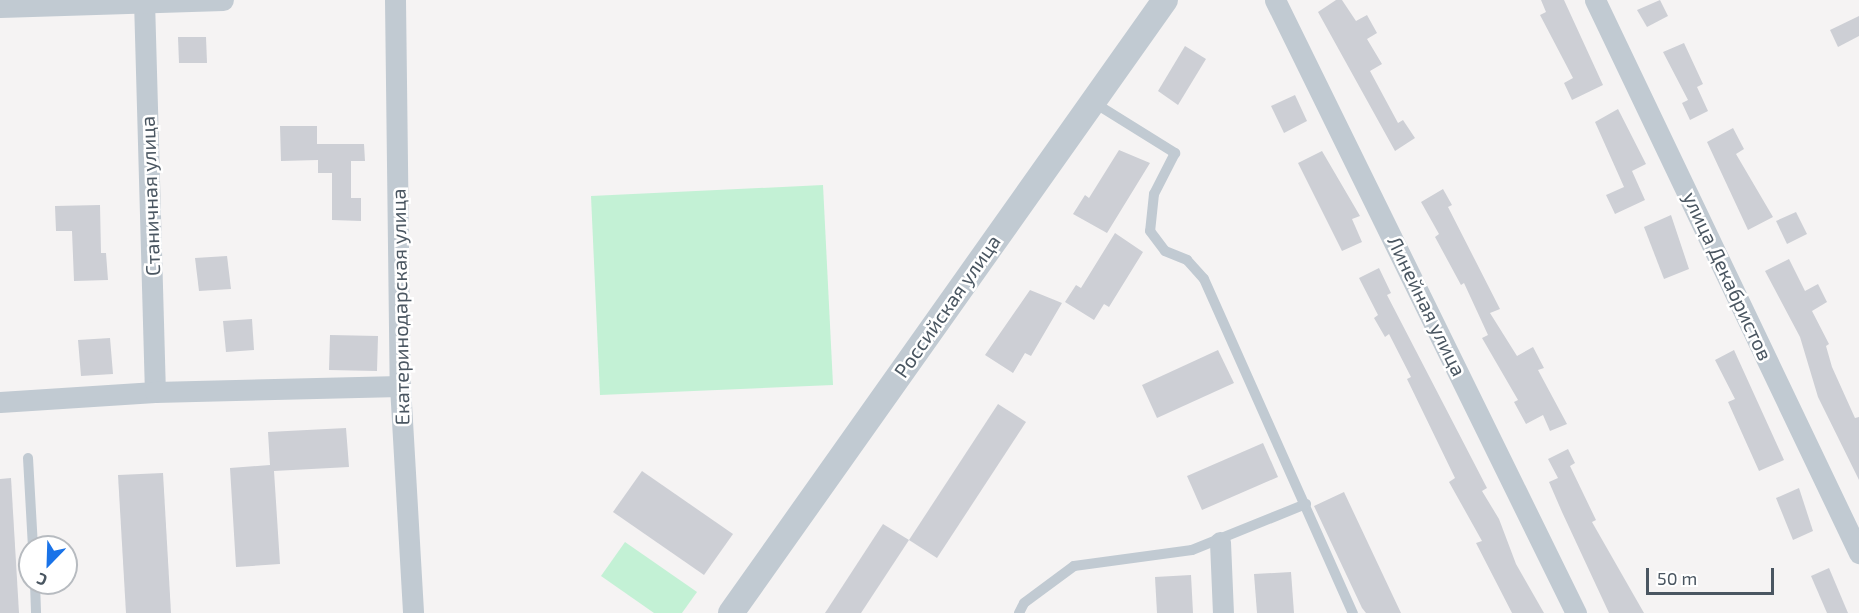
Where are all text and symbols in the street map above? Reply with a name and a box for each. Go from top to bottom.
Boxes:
street label: Станичная улица [135,116,165,276]
street label: Екатеринодарская улица [386,188,414,426]
street label: улица Декабристов [1678,188,1778,364]
street label: Российская улица [889,230,1005,382]
street label: Линейная улица [1383,232,1471,380]
north arrow [18,535,78,595]
scale bar [1649,556,1776,594]
text: 50 m [1657,567,1697,589]
text: С [34,570,50,591]

